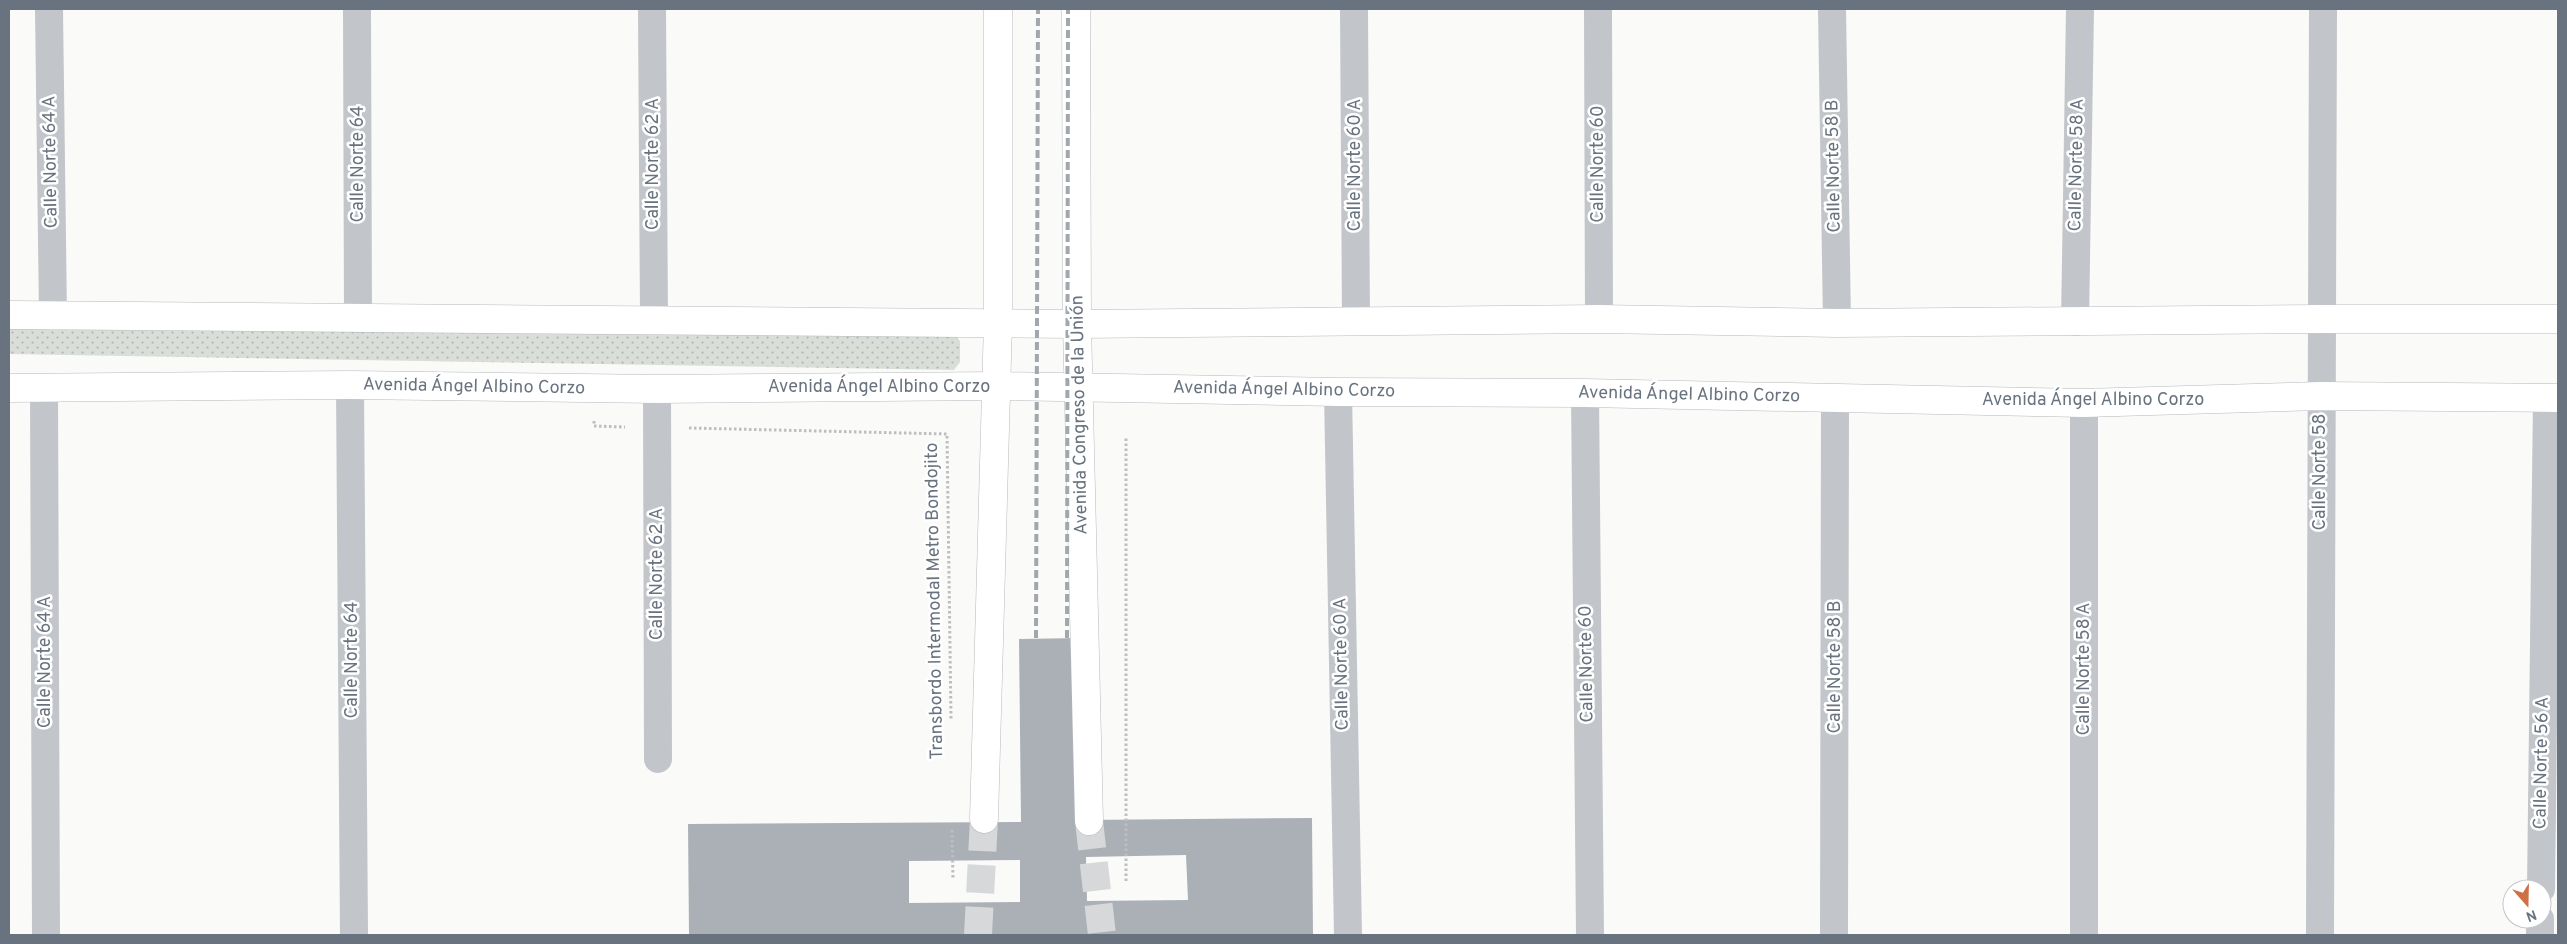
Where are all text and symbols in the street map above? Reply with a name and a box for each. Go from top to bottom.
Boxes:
street label: Calle Norte 64 A [38,95,64,229]
street label: Calle Norte 62 A [642,98,665,230]
street label: Calle Norte 60 A [1344,98,1367,232]
street label: Calle Norte 58 A [2064,98,2090,232]
street label: Calle Norte 58 B [1821,99,1847,233]
street label: Calle Norte 60 [1587,105,1610,223]
street label: Calle Norte 64 [347,106,370,222]
street label: Avenida Congreso de la Unión [1066,295,1094,535]
street label: Avenida Ángel Albino Corzo [363,372,585,400]
street label: Avenida Ángel Albino Corzo [768,374,990,399]
street label: Avenida Ángel Albino Corzo [1173,375,1395,403]
street label: Avenida Ángel Albino Corzo [1578,380,1800,408]
street label: Avenida Ángel Albino Corzo [1982,387,2204,412]
street label: Calle Norte 58 [2309,413,2332,531]
street label: Transbordo Intermodal Metro Bondojito [921,442,949,760]
street label: Calle Norte 62 A [646,508,669,640]
street label: Calle Norte 64 A [34,596,57,728]
street label: Calle Norte 60 A [1329,597,1355,731]
street label: Calle Norte 58 B [1824,600,1847,734]
street label: Calle Norte 64 [341,602,364,718]
street label: Calle Norte 58 A [2073,603,2096,735]
street label: Calle Norte 60 [1574,605,1600,723]
street label: Calle Norte 56 A [2529,696,2555,830]
north arrow [2502,879,2552,929]
text: N [2523,905,2539,925]

